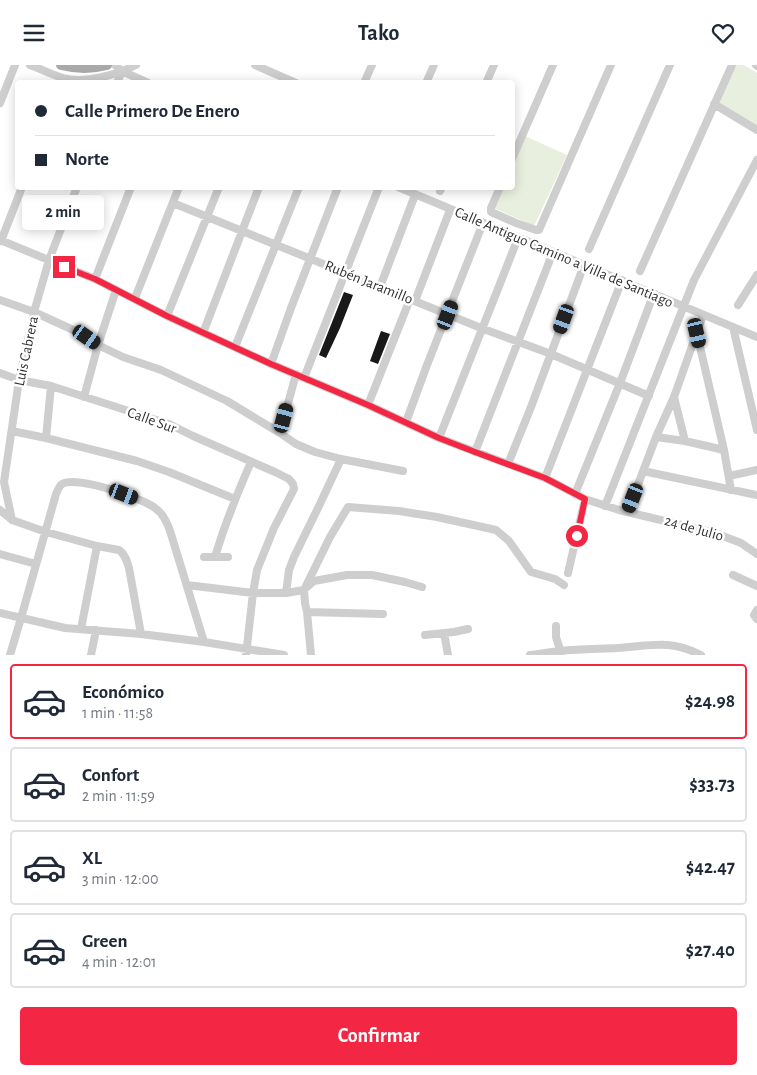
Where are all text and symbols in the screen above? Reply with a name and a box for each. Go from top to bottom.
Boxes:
icon: menu [20,19,48,47]
icon: heart [709,19,737,47]
text: Tako [358,22,399,44]
text: Calle Primero De Enero [65,102,240,121]
text: Norte [65,150,109,169]
callout: 2 min [23,195,105,229]
text: 2 min [45,204,81,220]
street label: Calle Antiguo Camino a Villa de Santiago [452,205,675,310]
route end [53,256,75,278]
street label: Rubén Jaramillo [323,258,415,307]
car [435,298,460,332]
car [551,302,576,336]
street label: Luis Cabrera [12,315,41,387]
car [686,317,707,349]
car [70,322,103,352]
car [272,402,295,434]
street label: Calle Sur [125,405,178,436]
car [620,481,645,515]
car [107,482,140,506]
street label: 24 de Julio [663,513,725,544]
route start [566,525,588,547]
icon: car [22,679,67,724]
text: Económico [82,683,164,702]
text: $24.98 [685,692,735,711]
text: 1 min · 11:58 [82,705,153,721]
icon: car [22,762,67,807]
text: Confort [82,766,139,785]
text: $33.73 [689,775,735,794]
text: 2 min · 11:59 [82,788,155,804]
icon: car [22,845,67,890]
text: XL [82,849,102,868]
text: $42.47 [686,858,735,877]
text: 3 min · 12:00 [82,871,158,887]
icon: car [22,928,67,973]
text: Green [82,932,128,951]
text: $27.40 [685,941,735,960]
text: 4 min · 12:01 [82,954,157,970]
button: Confirmar [20,1007,737,1065]

